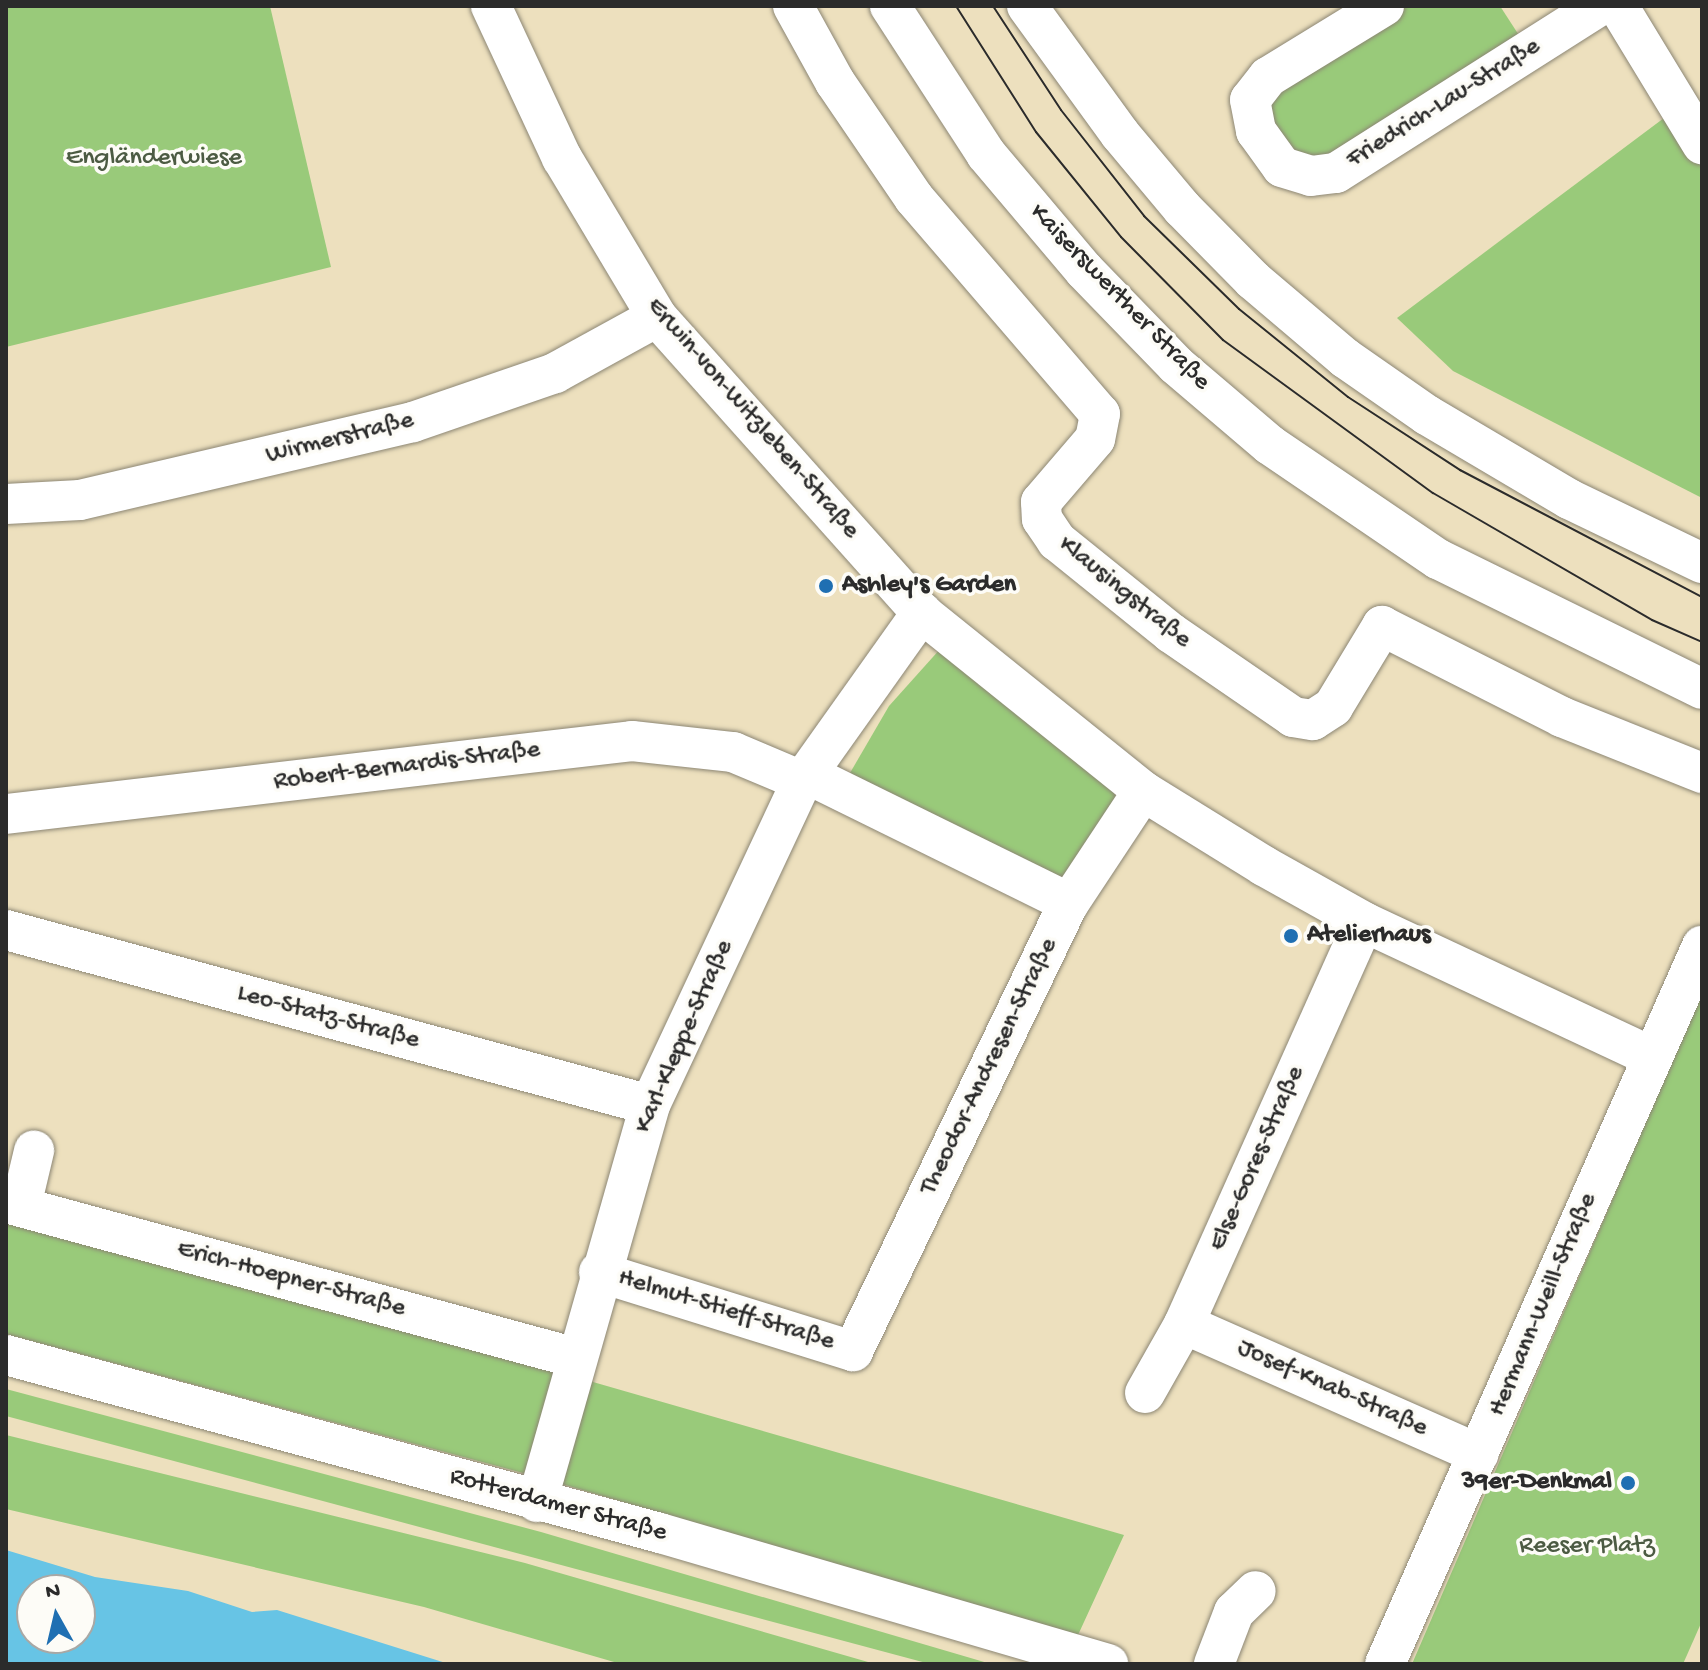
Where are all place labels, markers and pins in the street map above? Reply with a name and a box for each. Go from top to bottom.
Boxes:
place label: Ashley's Garden [842,570,1016,602]
marker: Ashley's Garden [817,577,835,595]
place label: Atelierhaus [1307,920,1431,952]
marker: Atelierhaus [1282,927,1300,945]
place label: 39er-Denkmal [1462,1467,1612,1499]
marker: 39er-Denkmal [1619,1474,1637,1492]

